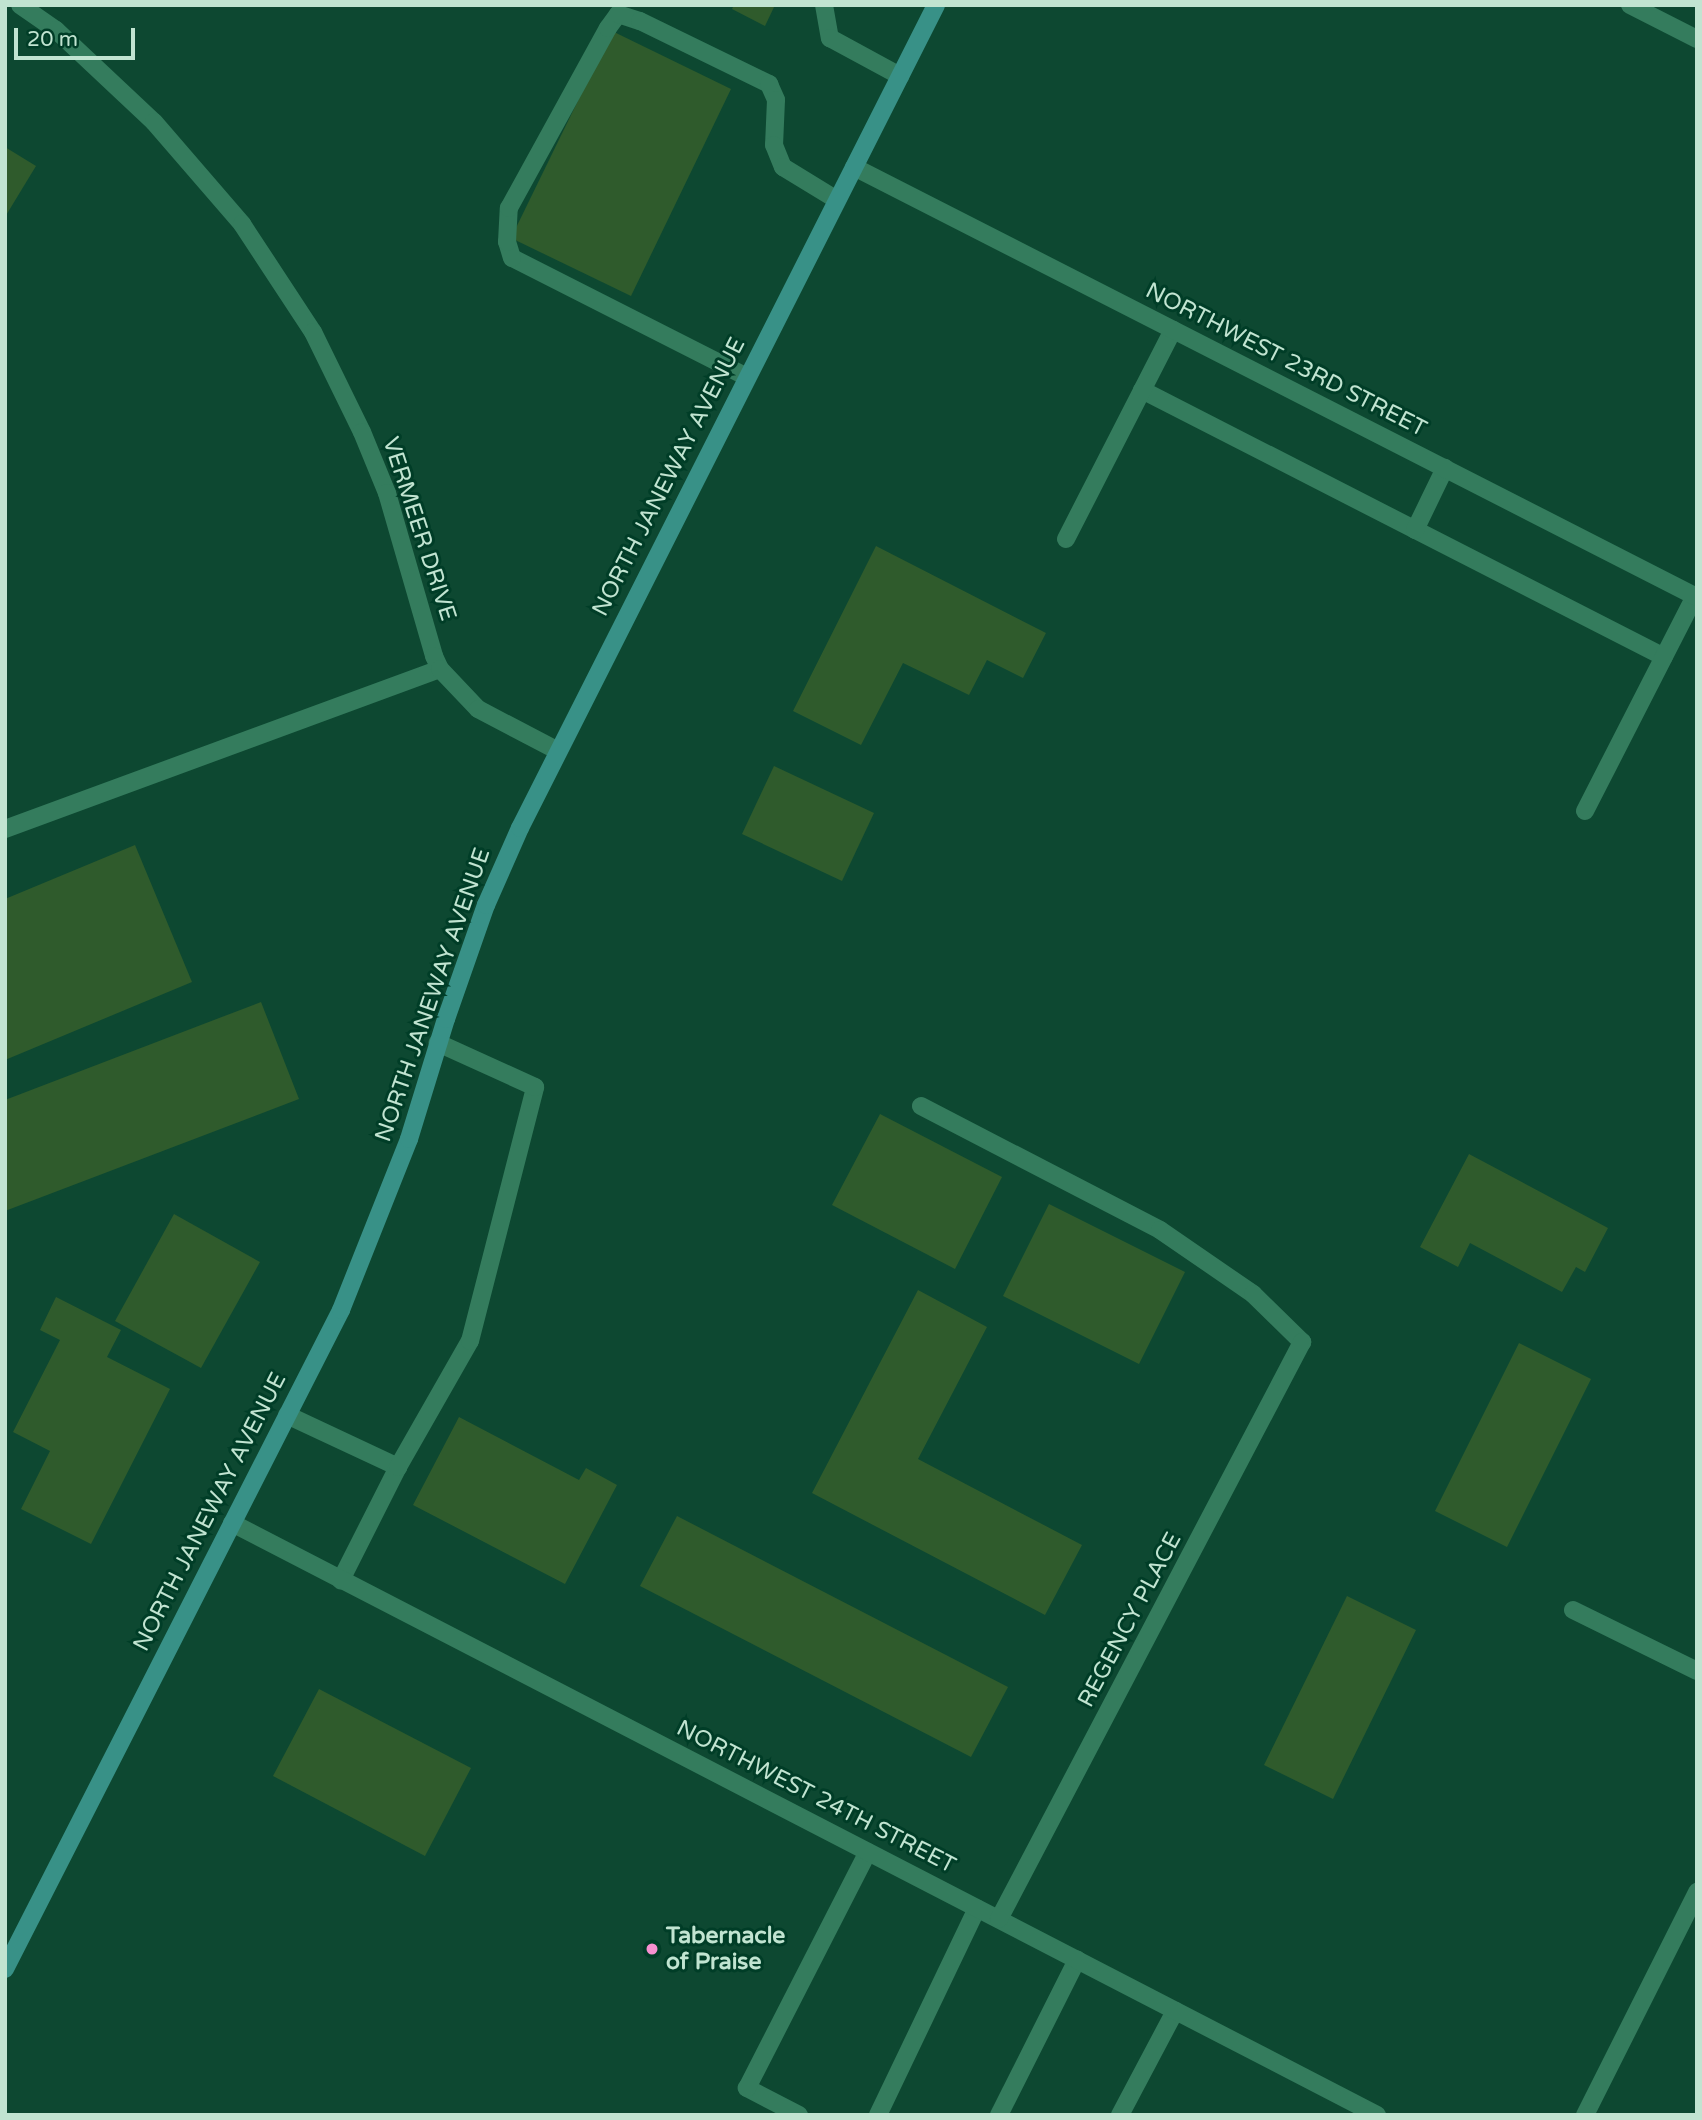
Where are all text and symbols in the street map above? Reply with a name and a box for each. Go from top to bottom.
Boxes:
scale bar [18,14,138,58]
text: 20 m [27,27,78,52]
street label: NORTHWEST 23RD STREET [1141,277,1431,443]
street label: NORTH JANEWAY AVENUE [587,333,751,621]
street label: VERMEER DRIVE [376,434,462,624]
street label: NORTH JANEWAY AVENUE [370,844,496,1146]
street label: NORTH JANEWAY AVENUE [128,1368,292,1656]
street label: REGENCY PLACE [1072,1528,1188,1712]
street label: NORTHWEST 24TH STREET [672,1714,960,1880]
place label: Tabernacle of Praise [666,1922,785,1976]
marker: Tabernacle of Praise [644,1941,660,1957]

